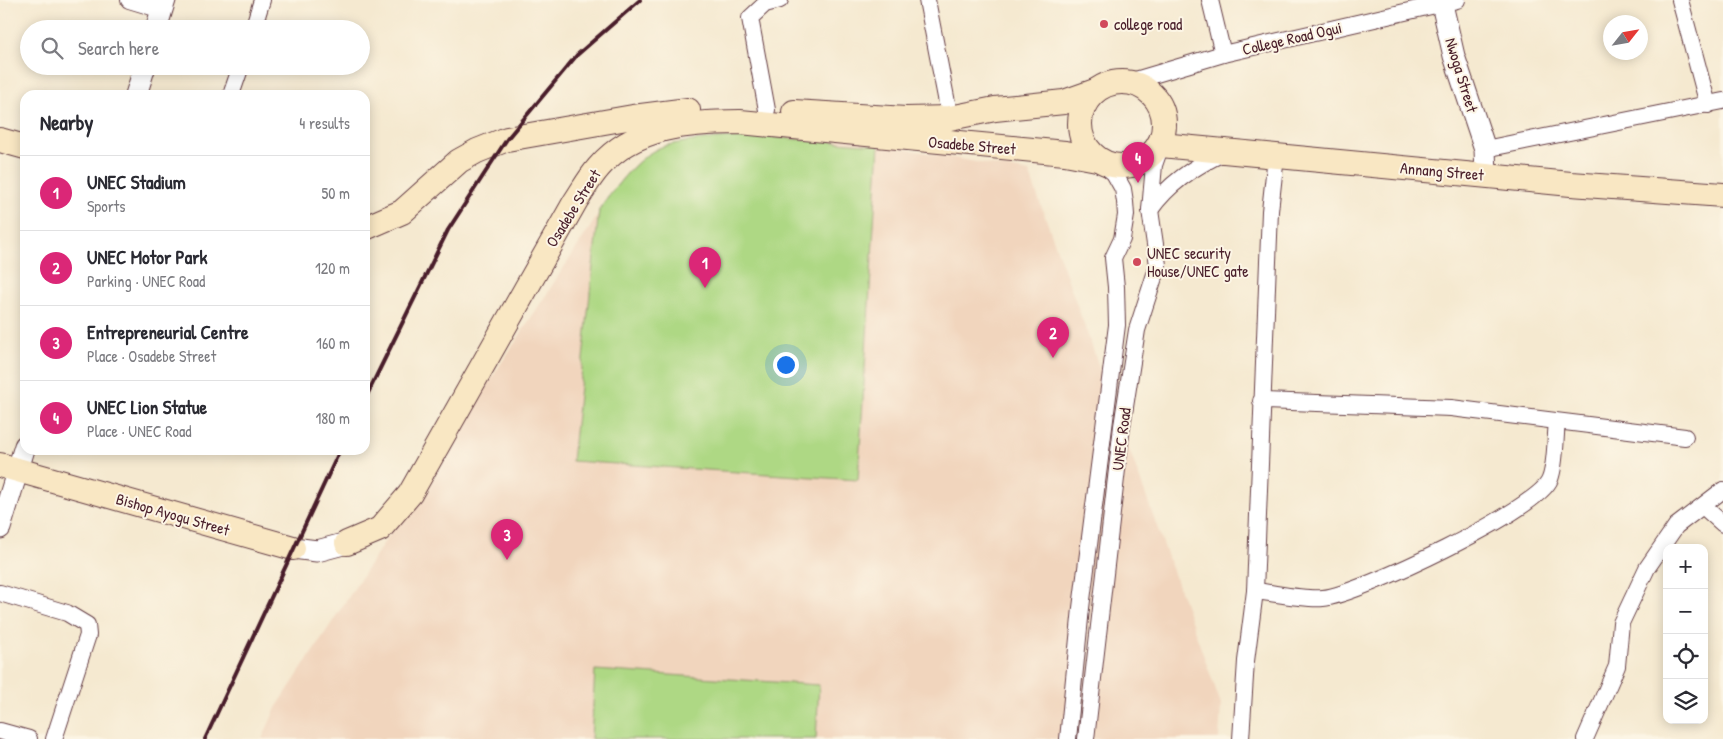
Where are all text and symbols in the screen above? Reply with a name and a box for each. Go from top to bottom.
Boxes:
place label: college road [1114,13,1182,35]
north arrow [1603,15,1648,60]
street label: College Road Ogui [1240,16,1344,60]
marker: college road [1098,18,1110,30]
search box [20,20,370,75]
icon: search [38,34,66,62]
text: Search here [78,35,159,61]
street label: Nwoga Street [1440,35,1484,115]
text: Nearby [40,108,93,137]
text: 4 results [299,112,350,134]
street label: Osadebe Street [927,130,1017,160]
pin: 4 [1122,142,1154,183]
street label: Annang Street [1399,156,1485,186]
street label: Osadebe Street [540,165,606,251]
text: UNEC Stadium [87,169,186,195]
text: 1 [53,182,59,204]
text: 50 m [322,182,350,204]
text: Sports [87,195,125,217]
place label: UNEC security House/UNEC gate [1147,242,1249,282]
text: UNEC Motor Park [87,244,207,270]
pin: 1 [689,247,721,288]
marker: UNEC security House/UNEC gate [1131,256,1143,268]
text: 2 [52,257,60,279]
text: 120 m [315,257,350,279]
text: Parking · UNEC Road [87,270,205,292]
pin: 2 [1037,317,1069,358]
text: Entrepreneurial Centre [87,319,249,345]
text: 3 [52,332,60,354]
text: 160 m [316,332,350,354]
text: Place · Osadebe Street [87,345,216,367]
your location [773,352,799,378]
text: UNEC Lion Statue [87,394,207,420]
street label: UNEC Road [1106,406,1136,472]
text: 4 [53,407,59,429]
text: 180 m [316,407,350,429]
text: Place · UNEC Road [87,420,191,442]
street label: Bishop Ayogu Street [114,487,233,541]
pin: 3 [491,519,523,560]
map controls [1663,544,1708,724]
button: + [1663,544,1708,589]
button: − [1663,589,1708,634]
button: locate [1663,634,1708,679]
button: layers [1663,679,1708,724]

